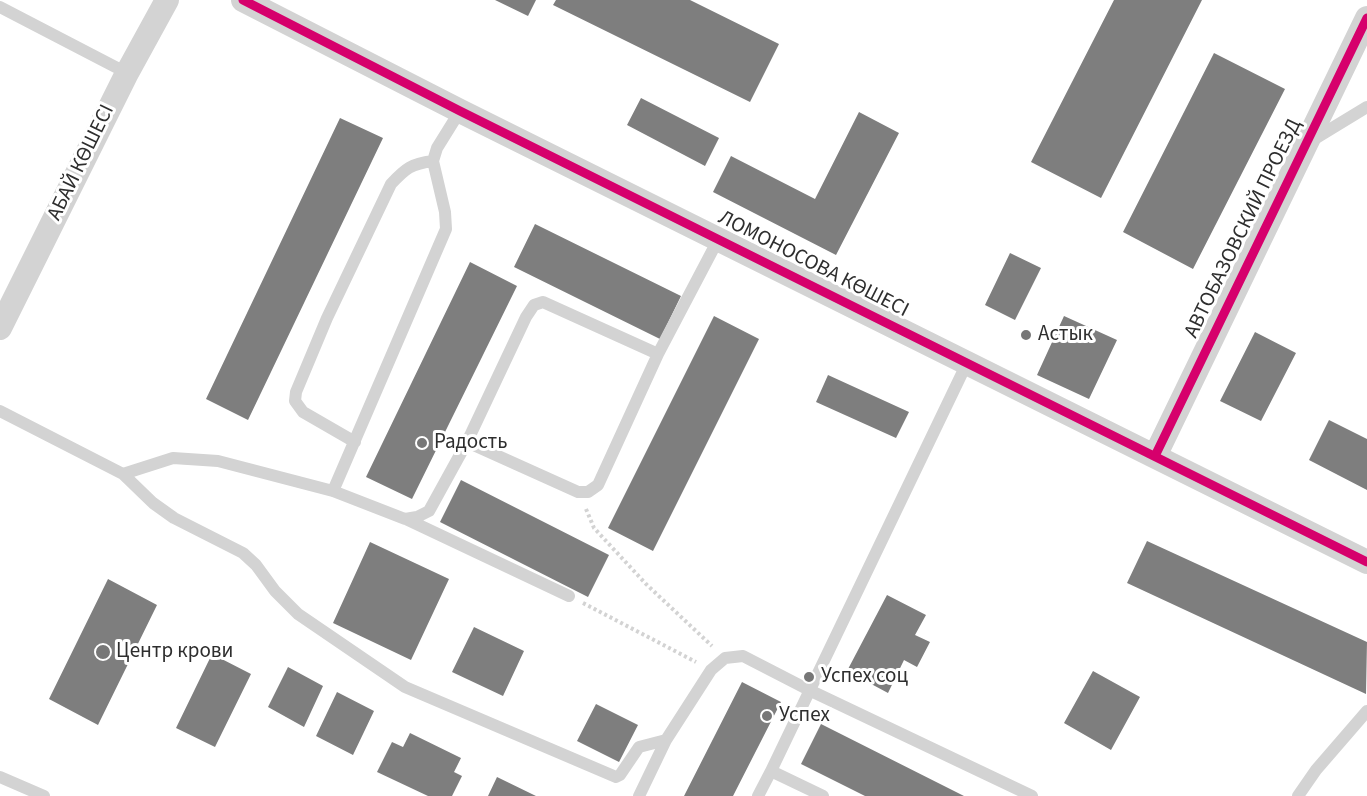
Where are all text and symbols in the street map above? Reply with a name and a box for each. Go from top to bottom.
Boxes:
street label: АБАЙ КӨШЕСІ [43,101,121,225]
street label: АВТОБАЗОВСКИЙ ПРОЕЗД [1180,116,1308,342]
street label: ЛОМОНОСОВА КӨШЕСІ [714,206,912,324]
place label: Астык [1038,322,1093,348]
marker: Астык [1019,328,1033,342]
place label: Радость [434,430,507,456]
marker: Радость [415,436,429,450]
place label: Центр крови [116,639,233,665]
marker: Центр крови [94,643,112,661]
place label: Успех соц [821,664,908,690]
marker: Успех соц [802,670,816,684]
place label: Успех [779,703,830,729]
marker: Успех [760,709,774,723]

